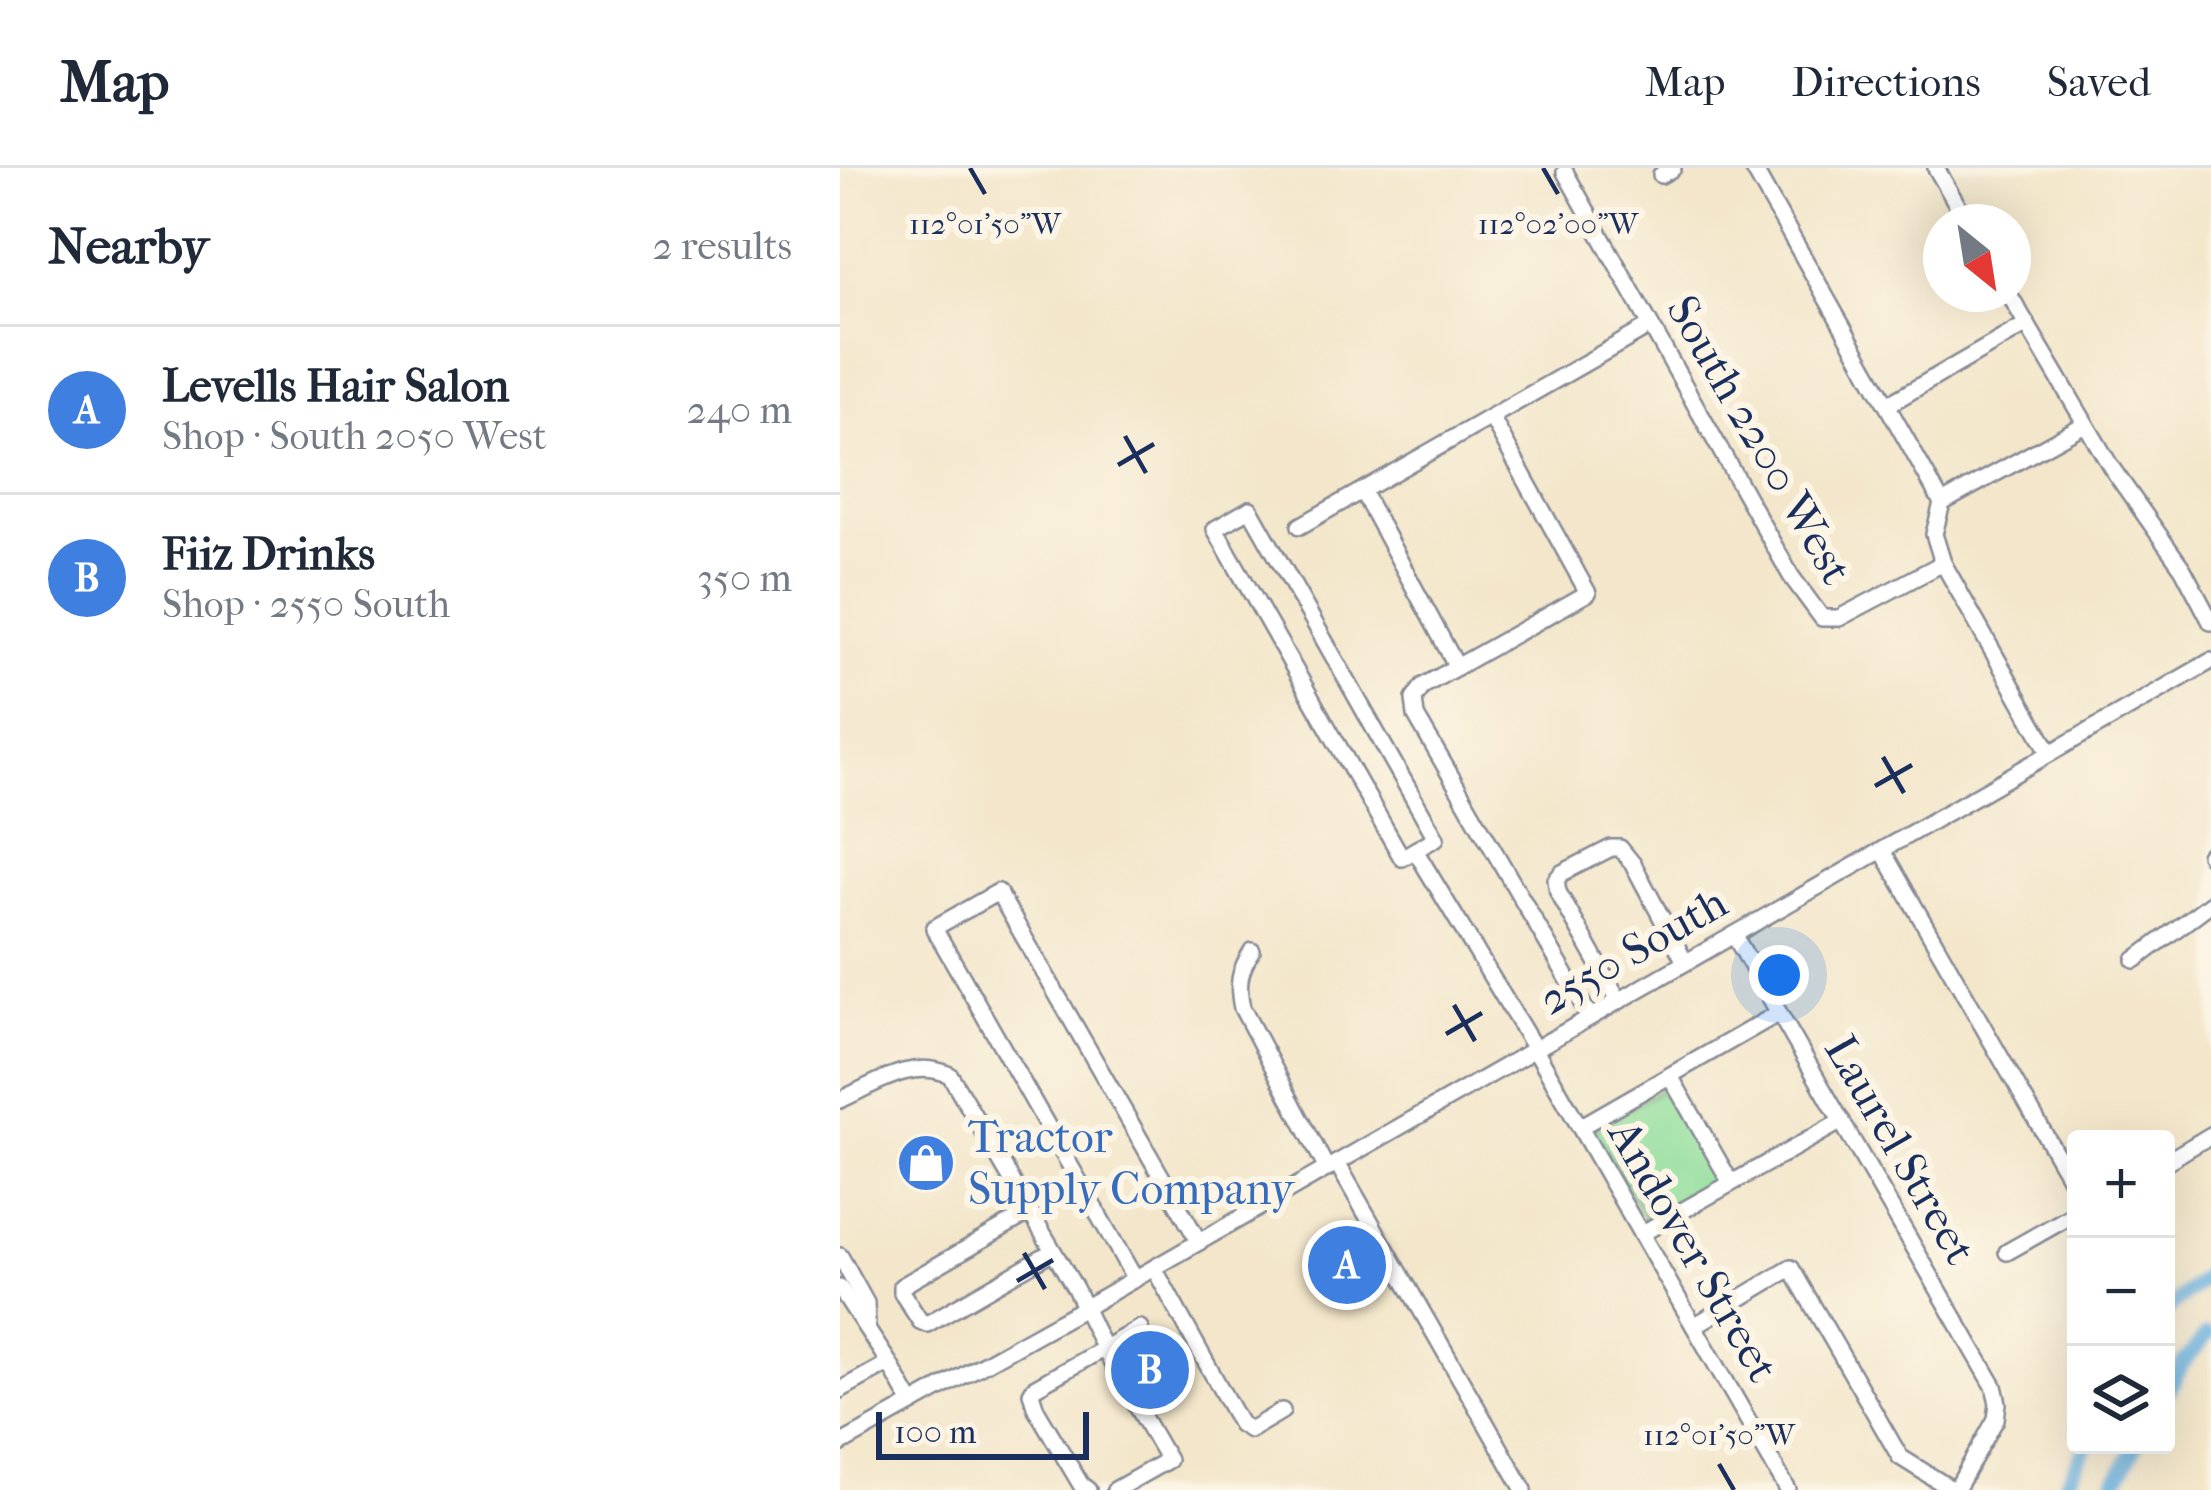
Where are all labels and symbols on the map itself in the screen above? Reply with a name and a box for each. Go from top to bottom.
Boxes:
north arrow [1923,204,2031,312]
text: 112°01'50"W [909,207,1062,242]
text: 112°02'00"W [1478,207,1640,242]
street label: South 2200 West [1655,287,1863,593]
street label: 2550 South [1529,876,1737,1026]
your location [1749,945,1809,1005]
street label: Laurel Street [1813,1026,1987,1274]
street label: Andover Street [1596,1109,1789,1391]
place label: Tractor Supply Company [968,1111,1296,1216]
shop icon: Tractor Supply Company [895,1132,957,1194]
pin: A [1308,1220,1386,1310]
pin: B [1111,1325,1189,1415]
scale bar [876,1406,1089,1459]
text: 112°01'50"W [1643,1418,1796,1453]

